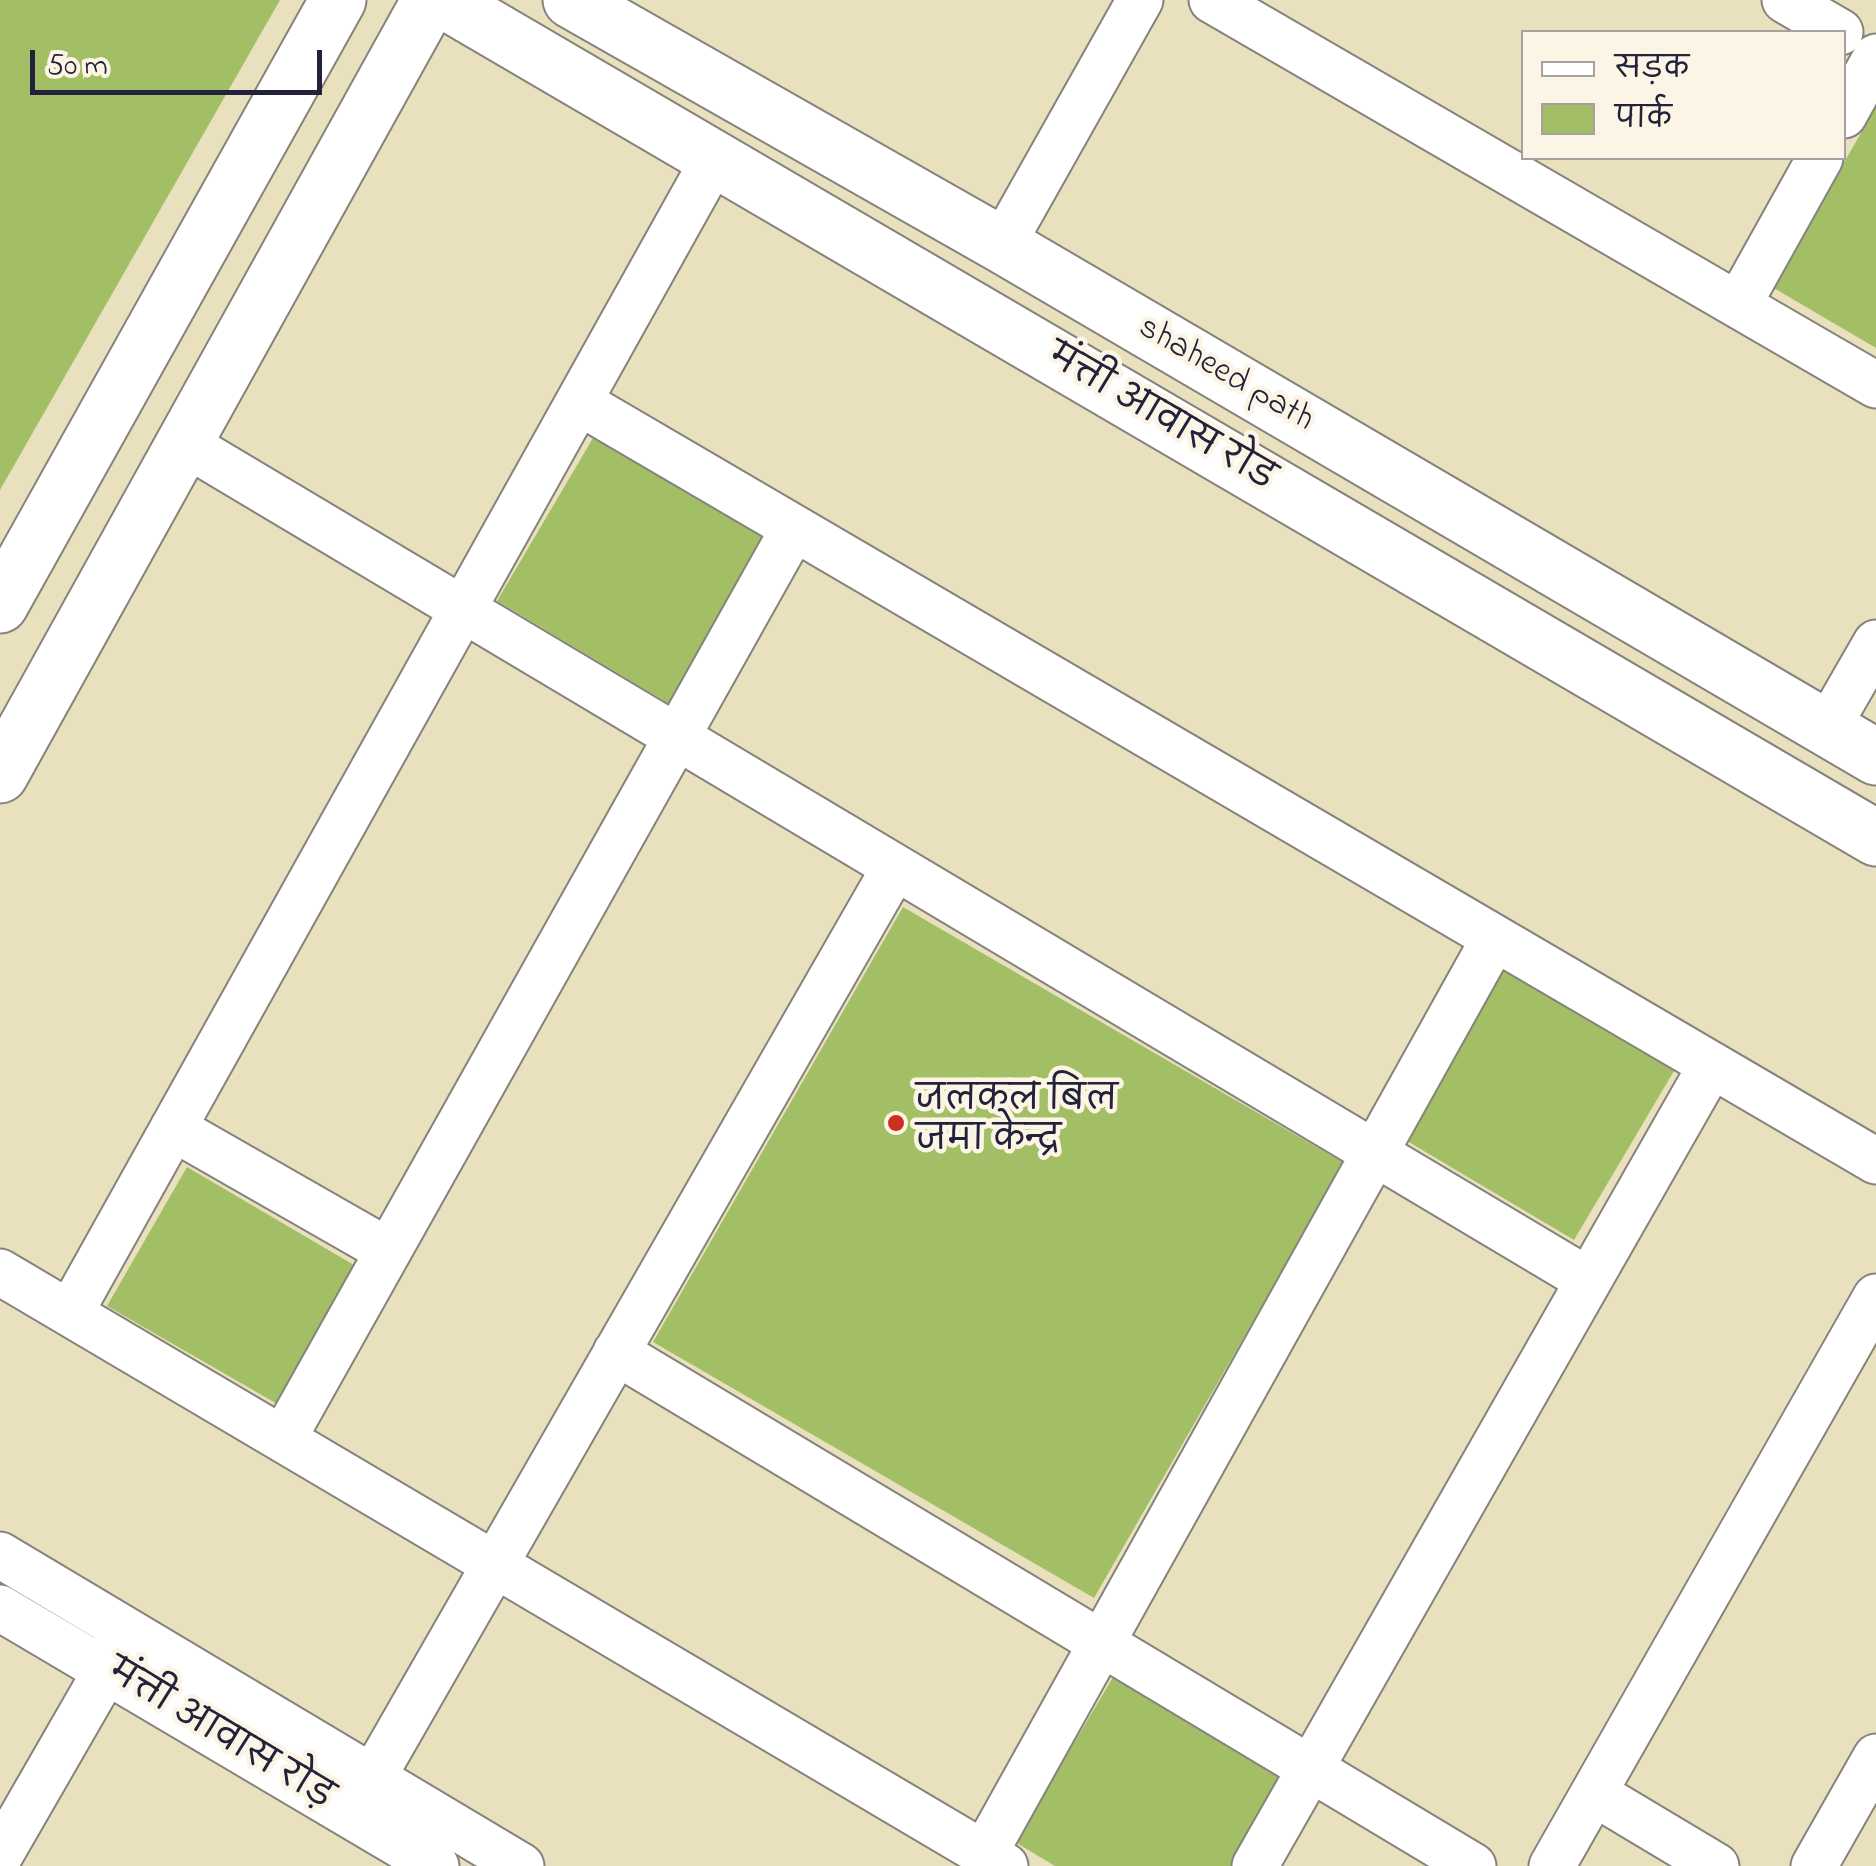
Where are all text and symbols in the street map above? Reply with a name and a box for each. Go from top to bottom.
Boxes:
scale bar [35,30,328,92]
legend [1521,30,1846,160]
text: 50 m [47,45,108,89]
text: सड़क [1615,48,1689,92]
text: पार्क [1615,98,1672,142]
street label: shaheed path [1130,309,1320,443]
street label: मंत्ती आवास रोड [1037,338,1281,502]
place label: जलकल बिल जमा केन्द्र [916,1082,1118,1164]
marker: जलकल बिल जमा केन्द्र [885,1112,907,1134]
street label: मंत्ती आवास रोड़ [97,1653,339,1821]

